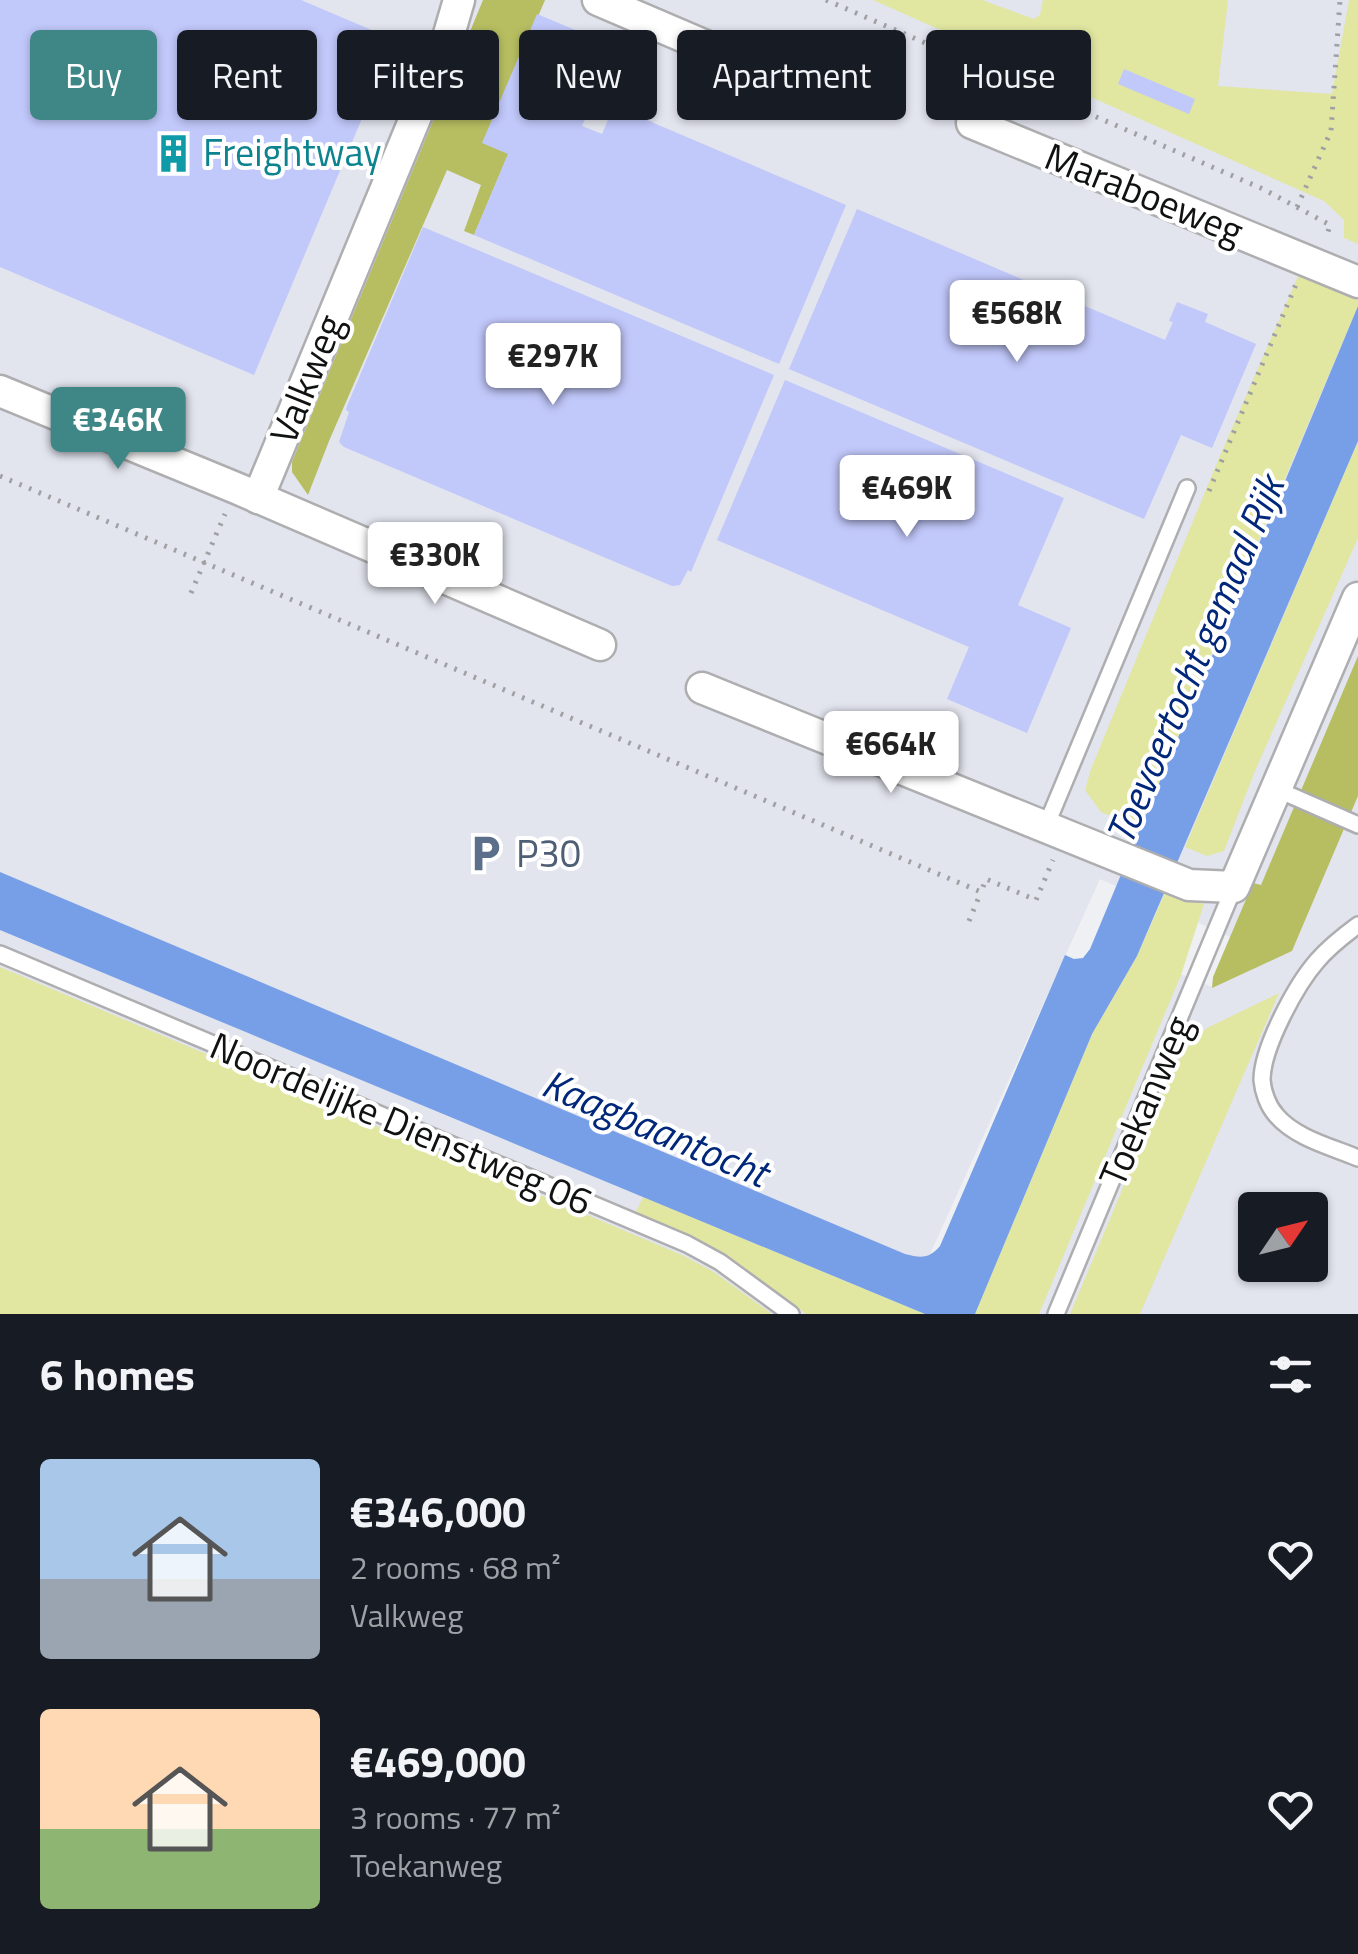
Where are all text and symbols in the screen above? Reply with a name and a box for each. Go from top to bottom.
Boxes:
chip: Buy [30,30,157,120]
chip: Rent [177,30,317,120]
chip: Filters [337,30,499,120]
chip: New [519,30,657,120]
chip: Apartment [677,30,906,120]
chip: House [926,30,1091,120]
place label: Freightway [203,123,382,181]
street label: Maraboeweg [1036,127,1252,259]
building icon: Freightway [152,132,194,174]
pin: €568K [947,280,1087,365]
text: €568K [972,288,1062,336]
street label: Valkweg [254,305,358,452]
pin: €297K [483,323,623,408]
text: €297K [508,331,598,379]
pin: €346K [48,387,188,472]
text: €346K [73,395,163,443]
pin: €469K [837,455,977,540]
water label: Toevoertocht gemaal Rijk [1089,462,1301,853]
text: €469K [862,463,952,511]
pin: €330K [365,522,505,607]
text: €330K [390,530,480,578]
pin: €664K [821,711,961,796]
text: €664K [846,719,936,767]
place label: P30 [516,824,581,882]
parking icon: P30 [465,833,507,875]
street label: Toekanweg [1083,1006,1207,1195]
street label: Noordelijke Dienstweg 06 [201,1016,601,1230]
water label: Kaagbaantocht [533,1053,781,1204]
north arrow [1238,1192,1328,1282]
map controls [1238,1192,1328,1282]
text: 6 homes [40,1342,195,1406]
icon: filters [1263,1347,1318,1402]
text: €346,000 [350,1479,526,1543]
icon: home [120,1499,240,1619]
icon: heart [1263,1532,1318,1587]
text: 2 rooms · 68 m² [350,1543,561,1591]
text: Valkweg [350,1591,463,1639]
text: €469,000 [350,1729,526,1793]
icon: home [120,1749,240,1869]
icon: heart [1263,1782,1318,1837]
text: 3 rooms · 77 m² [350,1793,561,1841]
text: Toekanweg [350,1841,502,1889]

